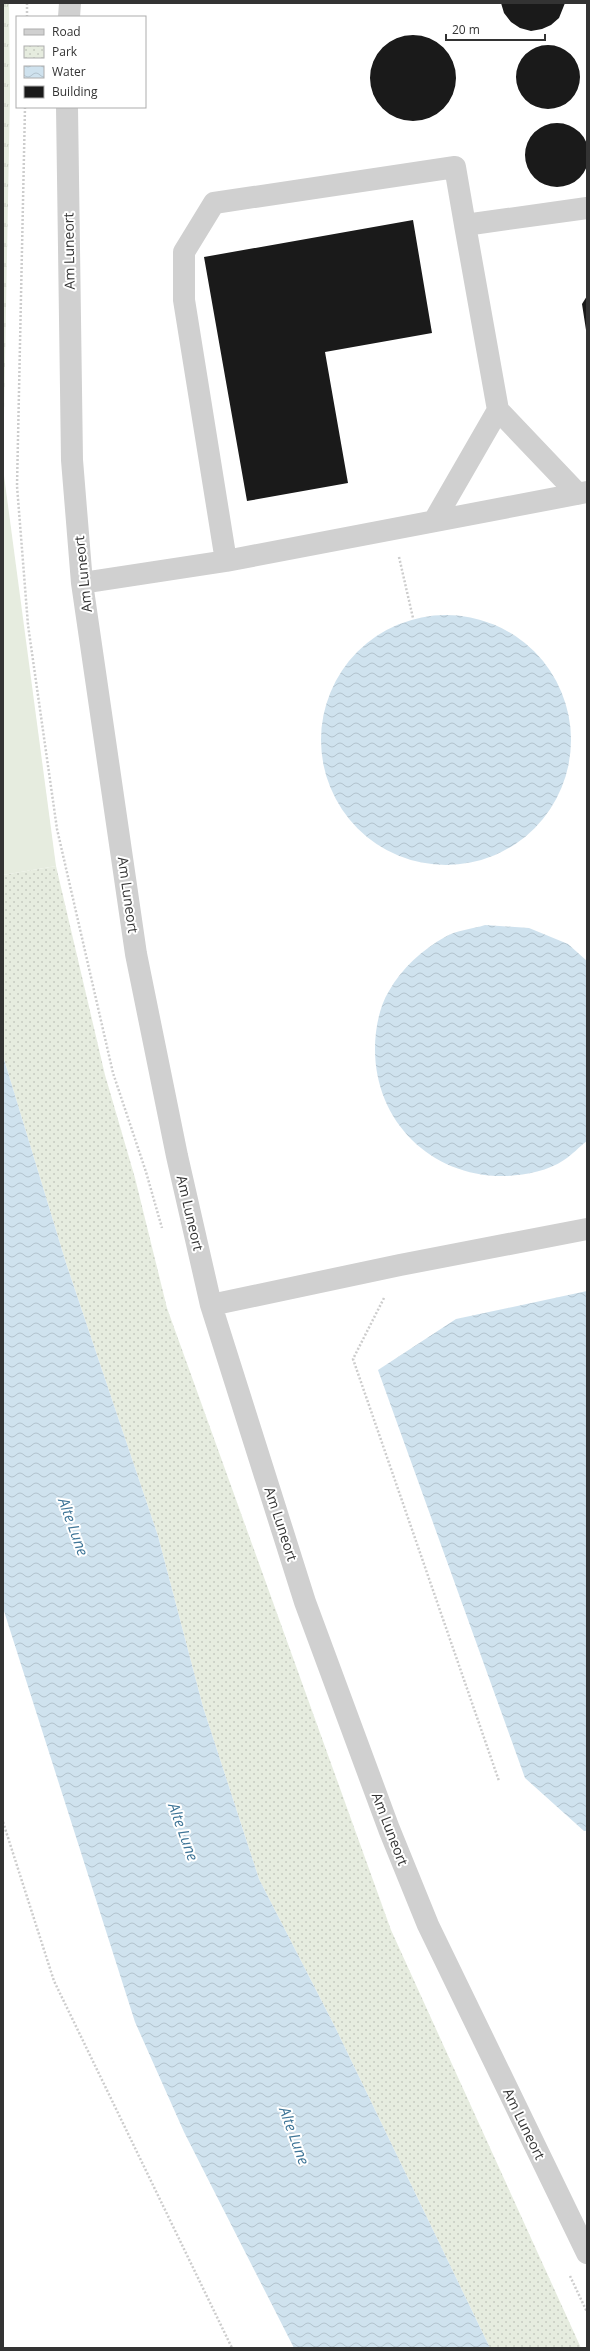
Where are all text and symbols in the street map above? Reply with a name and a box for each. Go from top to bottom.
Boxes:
legend [16,16,146,108]
scale bar [446,16,545,42]
text: 20 m [452,21,480,38]
text: Road [52,23,81,40]
text: Park [52,43,78,60]
text: Water [52,63,86,80]
text: Building [52,83,98,100]
street label: Am Luneort [58,212,79,290]
street label: Am Luneort [69,535,96,613]
street label: Am Luneort [114,856,143,934]
street label: Am Luneort [173,1173,208,1253]
street label: Am Luneort [261,1484,302,1563]
water label: Alte Lune [54,1494,94,1559]
street label: Am Luneort [368,1790,413,1868]
water label: Alte Lune [164,1799,204,1864]
street label: Am Luneort [499,2085,550,2163]
water label: Alte Lune [275,2103,315,2168]

